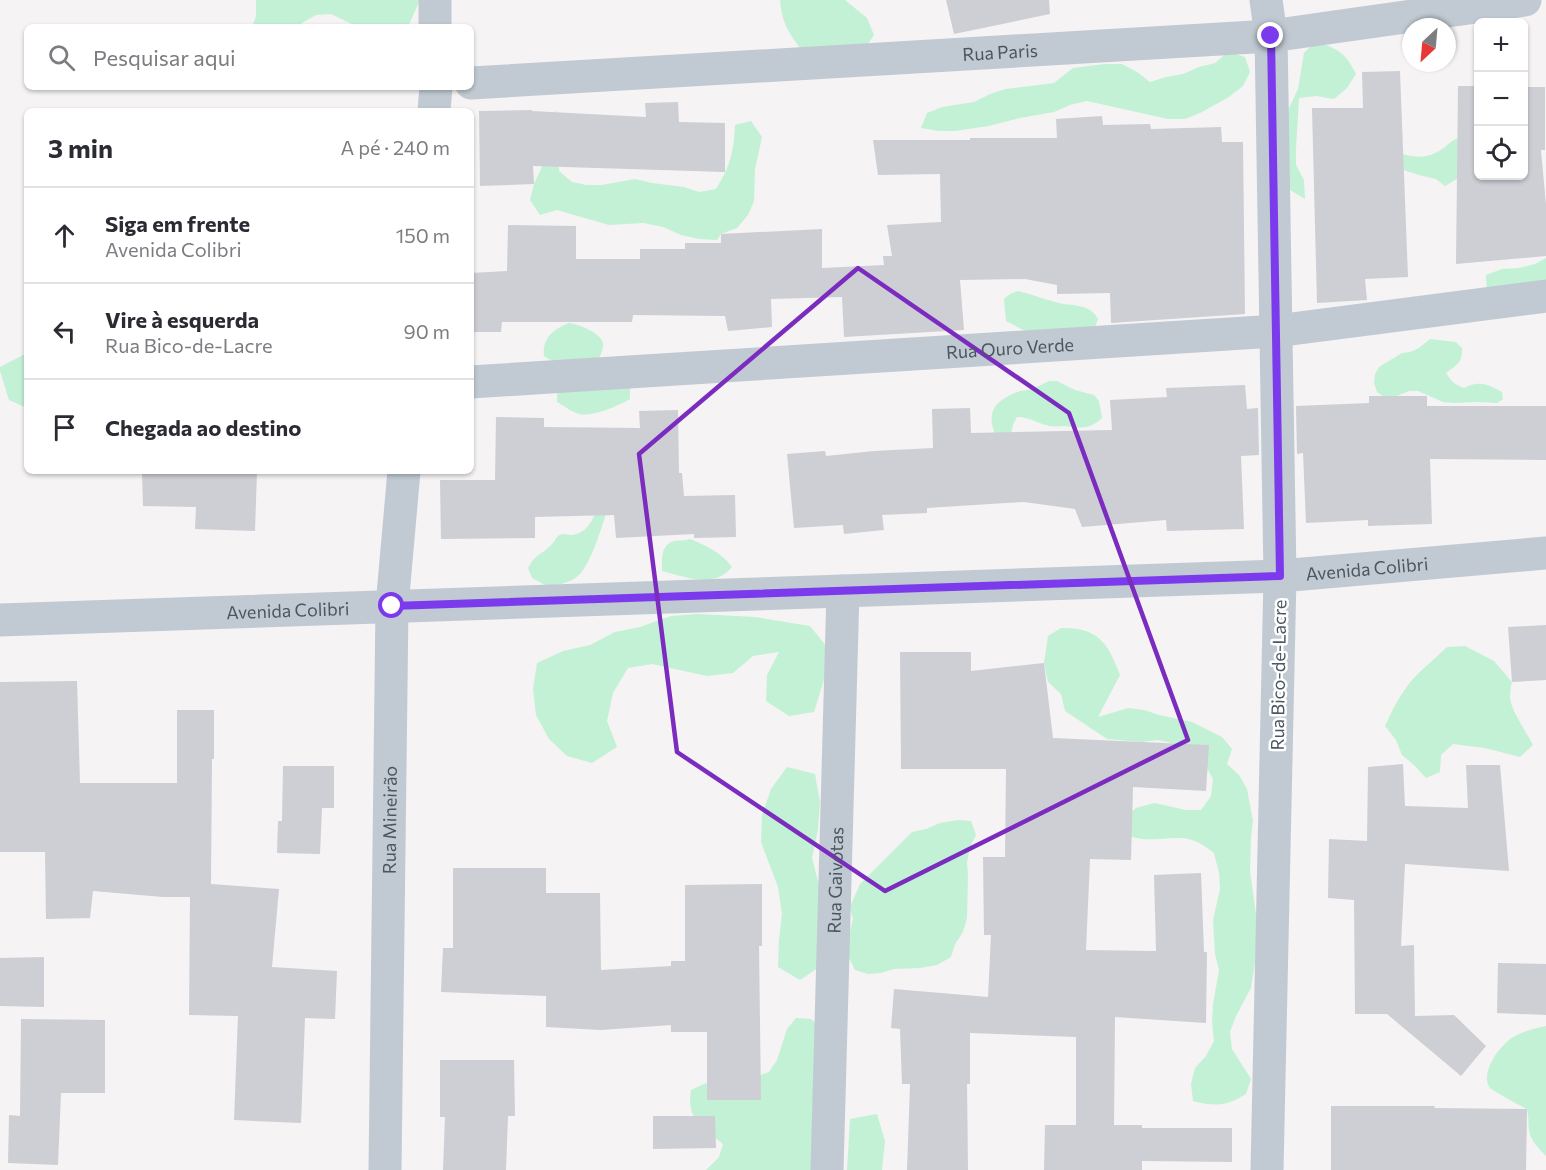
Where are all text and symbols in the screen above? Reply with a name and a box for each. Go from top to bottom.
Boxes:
north arrow [1402,18,1456,72]
map controls [1474,18,1528,180]
button: + [1474,18,1528,72]
route end [1257,22,1283,48]
search box [24,24,474,90]
street label: Rua Paris [962,39,1039,65]
icon: search [45,41,78,74]
text: Pesquisar aqui [93,44,236,71]
button: − [1474,72,1528,126]
button: locate [1474,126,1528,180]
text: 3 min [48,132,113,163]
text: A pé · 240 m [341,135,450,159]
text: Siga em frente [105,210,250,237]
icon: ahead [48,219,81,252]
text: 150 m [396,223,450,247]
text: Avenida Colibri [105,237,242,261]
text: Vire à esquerda [105,306,259,333]
icon: left [48,315,81,348]
text: 90 m [404,319,450,343]
text: Rua Bico-de-Lacre [105,333,273,357]
street label: Rua Ouro Verde [945,333,1075,363]
icon: arrive [48,411,81,444]
text: Chegada ao destino [105,414,301,441]
street label: Avenida Colibri [1305,552,1429,585]
route start [378,592,404,618]
street label: Avenida Colibri [226,597,350,623]
street label: Rua Bico-de-Lacre [1266,599,1290,751]
street label: Rua Mineirão [378,766,401,874]
street label: Rua Gaivotas [823,826,847,934]

